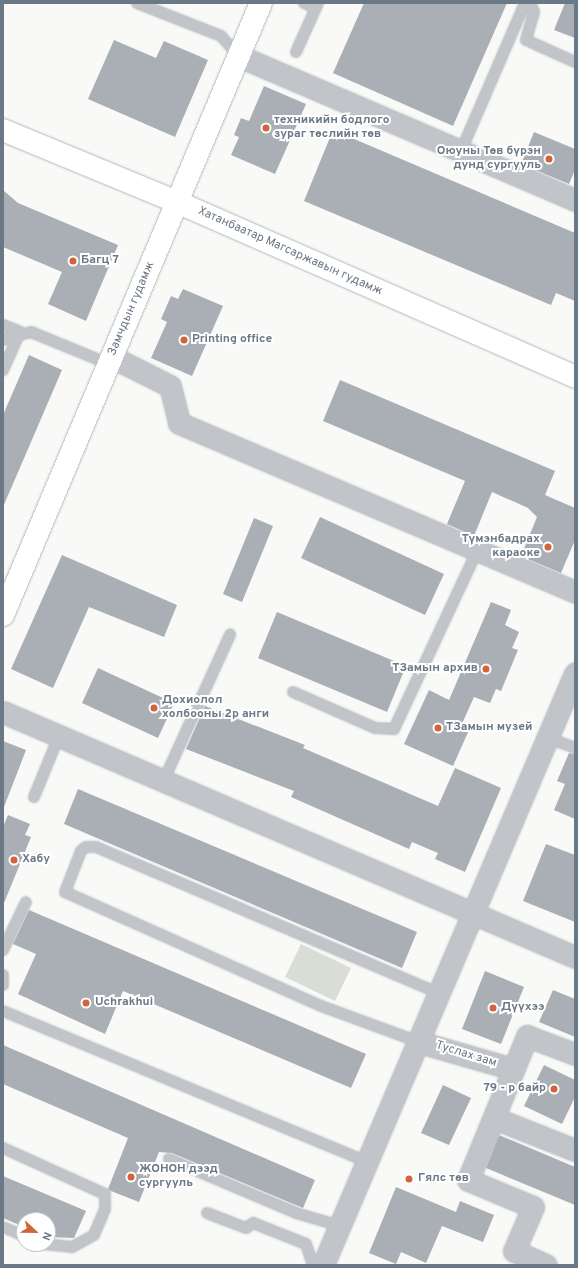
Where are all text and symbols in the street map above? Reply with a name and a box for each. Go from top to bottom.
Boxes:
place label: техникийн бодлого зураг төслийн төв [274,114,390,142]
marker: техникийн бодлого зураг төслийн төв [261,123,271,133]
place label: Оюуны Төв бүрэн дунд сургууль [437,145,541,173]
marker: Оюуны Төв бүрэн дунд сургууль [544,154,554,164]
street label: Хатанбаатар Магсаржавын гудамж [195,205,385,299]
place label: Багц 7 [81,254,119,268]
marker: Багц 7 [68,256,78,266]
street label: Замчдын гудамж [106,260,158,358]
place label: Printing office [192,333,272,347]
marker: Printing office [179,335,189,345]
place label: Түмэнбадрах караоке [462,533,540,561]
marker: Түмэнбадрах караоке [543,542,553,552]
place label: ТЗамын архив [392,662,478,676]
marker: ТЗамын архив [481,664,491,674]
place label: Дохиолол холбооны 2р анги [162,694,269,722]
marker: Дохиолол холбооны 2р анги [149,703,159,713]
place label: ТЗамын музей [446,721,532,735]
marker: ТЗамын музей [433,723,443,733]
place label: Хабу [22,853,50,867]
marker: Хабу [9,855,19,865]
place label: Uchrakhui [95,996,153,1010]
marker: Uchrakhui [80,997,92,1009]
place label: Дүүхээ [501,1001,544,1015]
marker: Дүүхээ [488,1003,498,1013]
street label: Туслах зам [434,1039,498,1071]
place label: 79 - р байр [483,1082,546,1096]
marker: 79 - р байр [549,1084,559,1094]
place label: ЖОНОН дээд сургууль [139,1163,218,1191]
marker: ЖОНОН дээд сургууль [126,1172,136,1182]
place label: Гялс төв [418,1172,469,1186]
marker: Гялс төв [403,1173,415,1185]
north arrow [16,1212,56,1252]
text: N [38,1230,54,1242]

